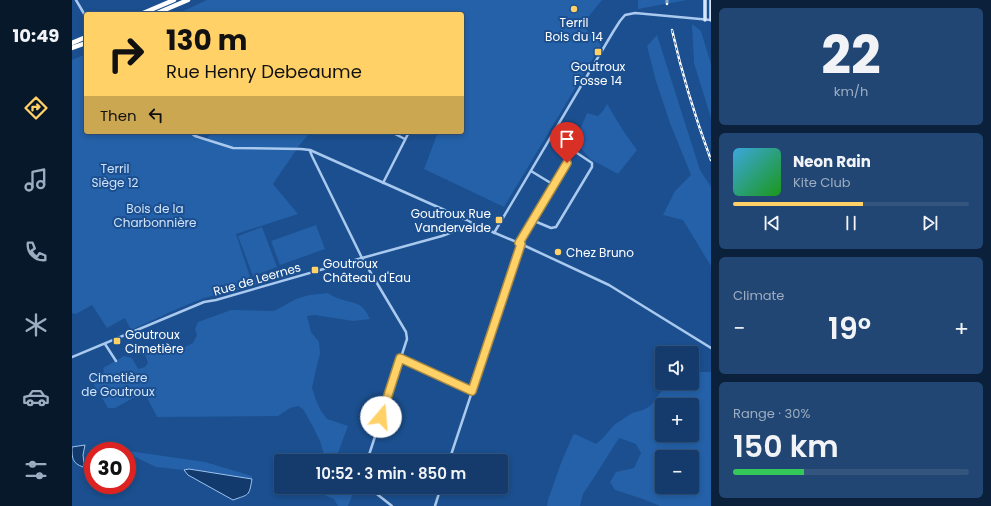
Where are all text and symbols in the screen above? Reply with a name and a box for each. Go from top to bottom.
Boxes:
marker: Terril Bois du 14 [569,4,579,14]
place label: Terril Bois du 14 [545,14,603,45]
text: 22 [821,19,881,92]
text: 130 m [166,21,247,60]
text: 10:49 [13,23,59,48]
icon: right [100,28,152,80]
marker: Goutroux Fosse 14 [593,47,603,57]
place label: Goutroux Fosse 14 [571,58,626,89]
text: Rue Henry Debeaume [166,59,362,84]
text: km/h [834,82,868,101]
icon: directions [22,94,50,122]
icon: left [145,104,167,126]
text: Then [100,105,137,126]
pin [550,122,584,163]
icon: arrive [556,128,578,150]
text: Neon Rain [793,151,871,172]
park label: Terril Siège 12 [92,160,139,191]
icon: music [22,166,50,194]
text: Kite Club [793,173,851,192]
park label: Bois de la Charbonnière [114,200,197,231]
place label: Goutroux Rue Vandervelde [411,205,491,236]
icon: previous [761,212,783,234]
icon: pause [840,212,862,234]
icon: next [919,212,941,234]
marker: Goutroux Rue Vandervelde [494,215,504,225]
icon: phone [22,238,50,266]
place label: Chez Bruno [566,244,634,261]
marker: Chez Bruno [553,247,563,257]
place label: Goutroux Château d'Eau [323,255,411,286]
street label: Rue de Leernes [211,258,303,300]
marker: Goutroux Château d'Eau [310,265,320,275]
text: Climate [733,286,784,305]
text: 19° [828,307,871,350]
icon: climate [22,311,50,339]
text: − [733,313,745,344]
text: + [954,313,969,344]
place label: Goutroux Cimetière [125,326,184,357]
marker: Goutroux Cimetière [112,336,122,346]
map controls [655,346,699,494]
button: sound [655,346,699,390]
park label: Cimetière de Goutroux [81,369,155,400]
icon: car [22,383,50,411]
position arrow [360,396,402,438]
button: + [655,398,699,442]
text: Range · 30% [733,404,810,423]
text: 150 km [733,425,839,468]
speed limit sign: 30 [84,442,136,494]
button: − [655,450,699,494]
icon: filters [22,456,50,484]
text: 10:52 · 3 min · 850 m [316,463,466,484]

